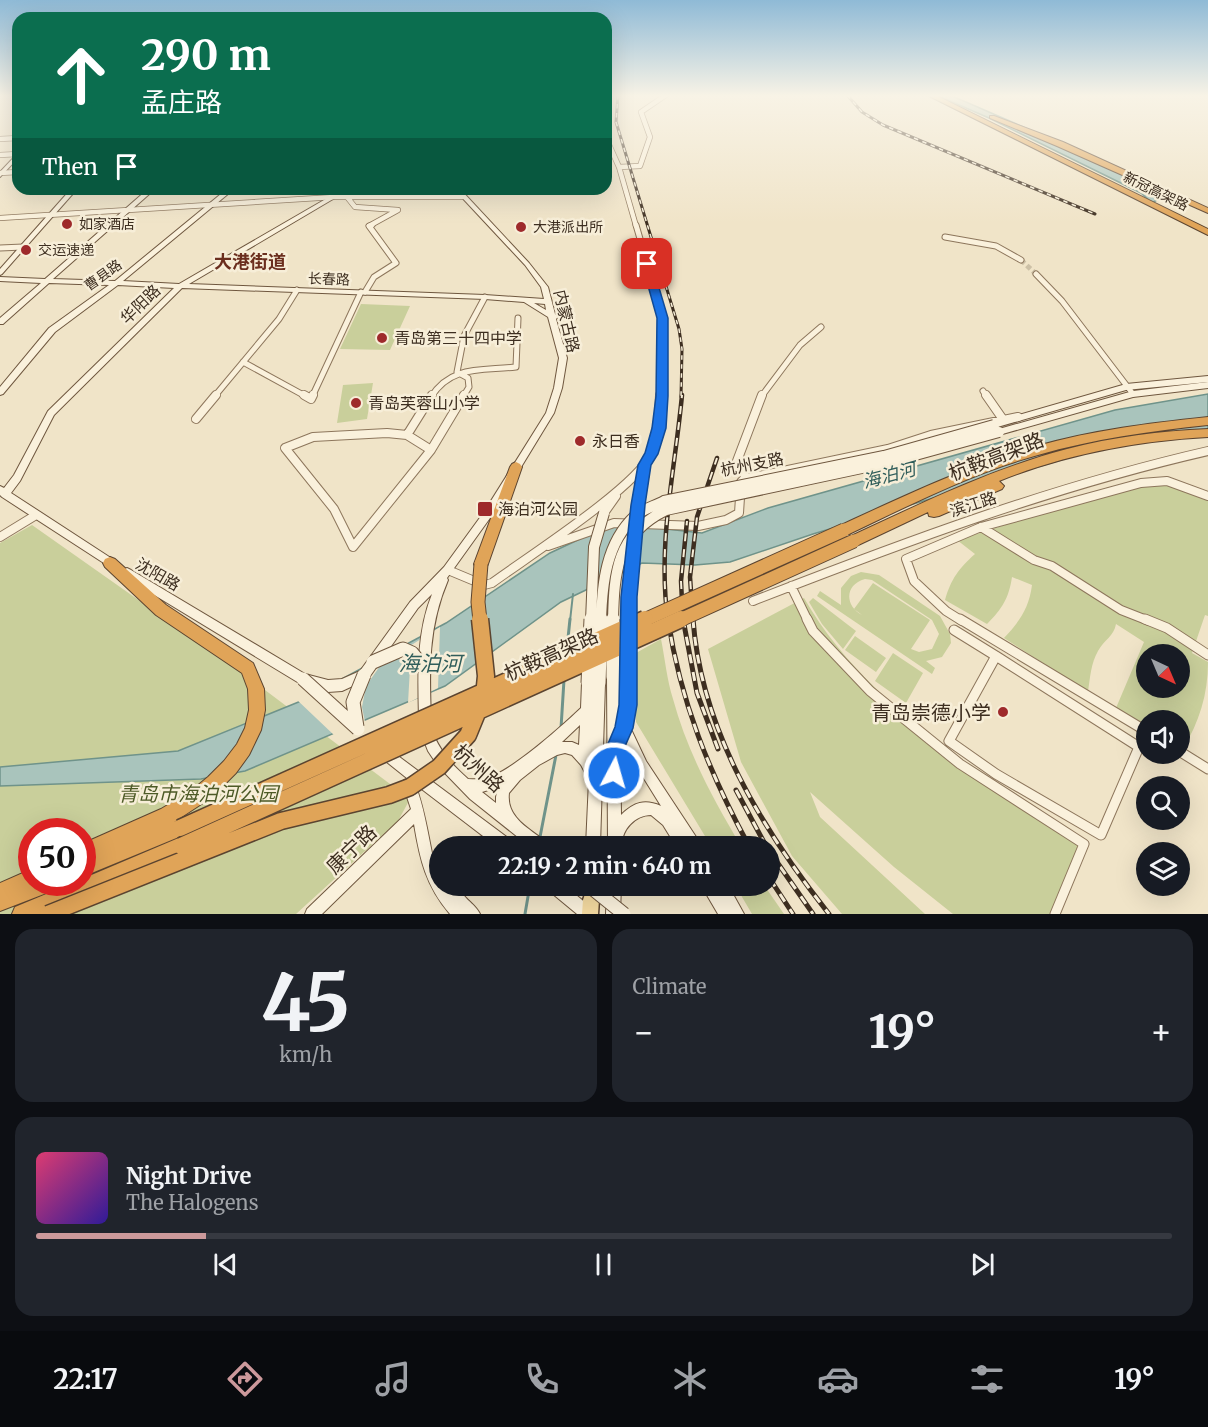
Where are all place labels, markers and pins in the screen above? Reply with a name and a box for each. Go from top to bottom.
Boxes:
place label: 如家酒店 [79,215,135,233]
marker: 如家酒店 [60,217,74,231]
place label: 大港派出所 [533,218,603,236]
marker: 大港派出所 [514,220,528,234]
pin [621,238,672,289]
place label: 交运速递 [38,241,94,259]
marker: 交运速递 [19,243,33,257]
place label: 青岛第三十四中学 [394,328,522,348]
marker: 青岛第三十四中学 [375,331,389,345]
place label: 青岛芙蓉山小学 [368,393,480,413]
marker: 青岛芙蓉山小学 [349,396,363,410]
place label: 永日香 [592,431,640,451]
marker: 永日香 [573,434,587,448]
place label: 海泊河公园 [498,499,578,519]
marker: 海泊河公园 [476,500,494,518]
place label: 青岛崇德小学 [871,700,991,725]
marker: 青岛崇德小学 [996,705,1010,719]

